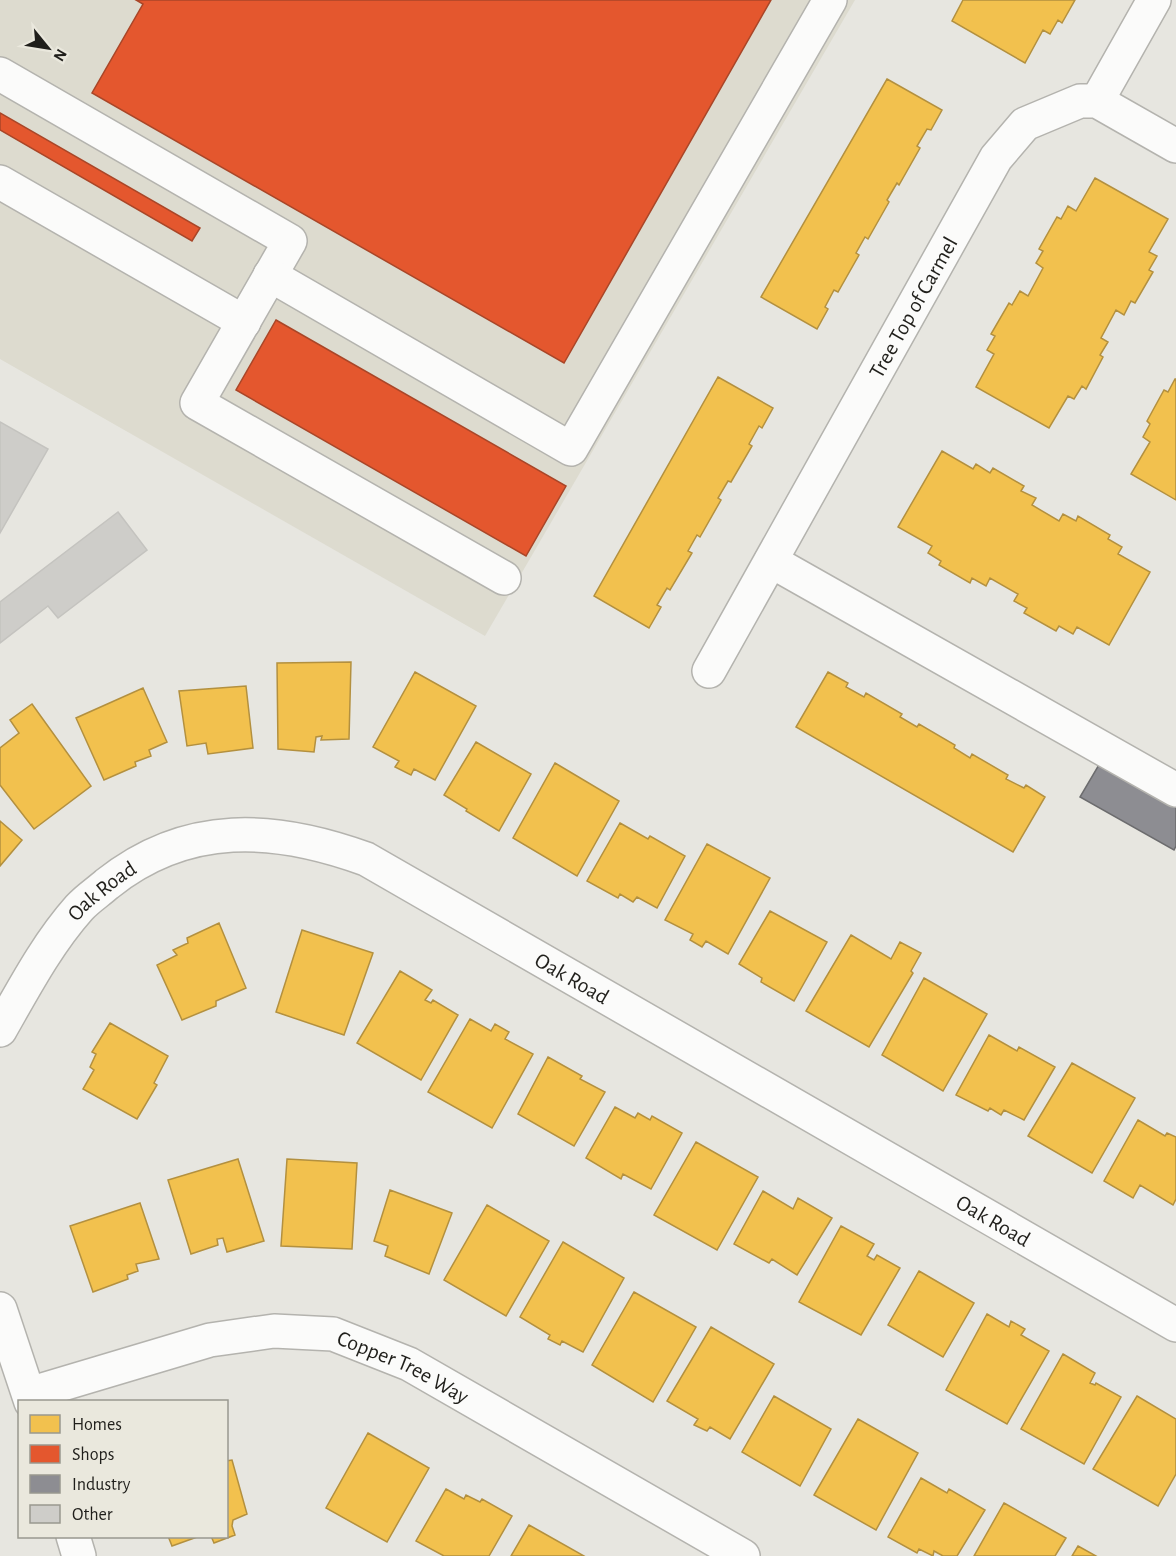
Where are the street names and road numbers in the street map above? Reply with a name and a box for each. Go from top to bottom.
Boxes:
street label: Tree Top of Carmel [865,233,962,382]
street label: Oak Road [63,857,140,925]
street label: Oak Road [531,949,613,1008]
street label: Oak Road [952,1191,1034,1251]
street label: Copper Tree Way [334,1327,473,1408]

